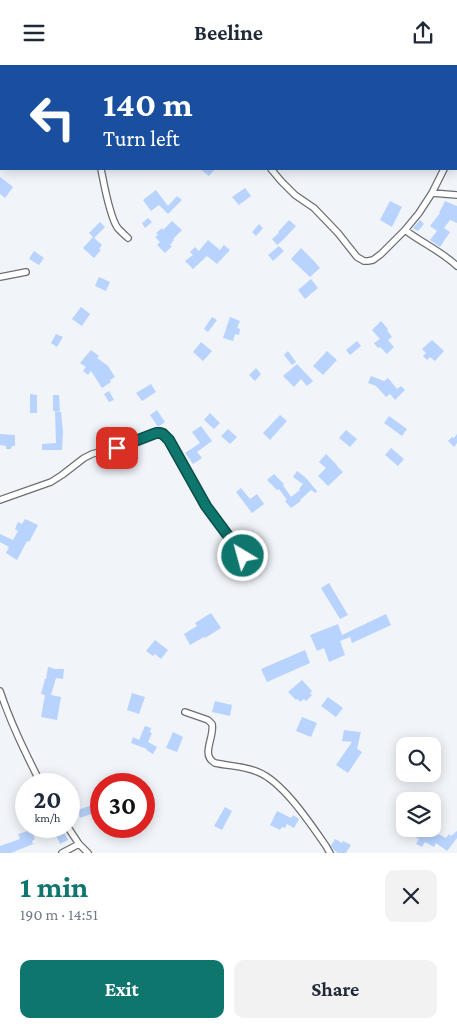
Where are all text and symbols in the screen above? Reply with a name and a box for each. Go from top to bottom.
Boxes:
icon: menu [20,19,48,47]
icon: share [409,19,437,47]
text: Beeline [194,20,263,45]
icon: left [20,85,85,150]
text: 140 m [103,85,193,124]
text: Turn left [103,126,180,151]
pin [96,427,138,469]
icon: arrive [103,434,131,462]
position arrow [216,529,268,581]
map controls [396,737,441,837]
button: search [396,737,441,782]
speed limit sign: 30 [90,773,155,838]
text: 20 [34,786,61,813]
button: layers [396,792,441,837]
text: km/h [35,811,60,825]
text: 1 min [20,870,88,903]
button: close [385,870,437,922]
text: 190 m · 14:51 [20,906,98,923]
button: Exit [20,960,224,1018]
button: Share [234,960,437,1018]

